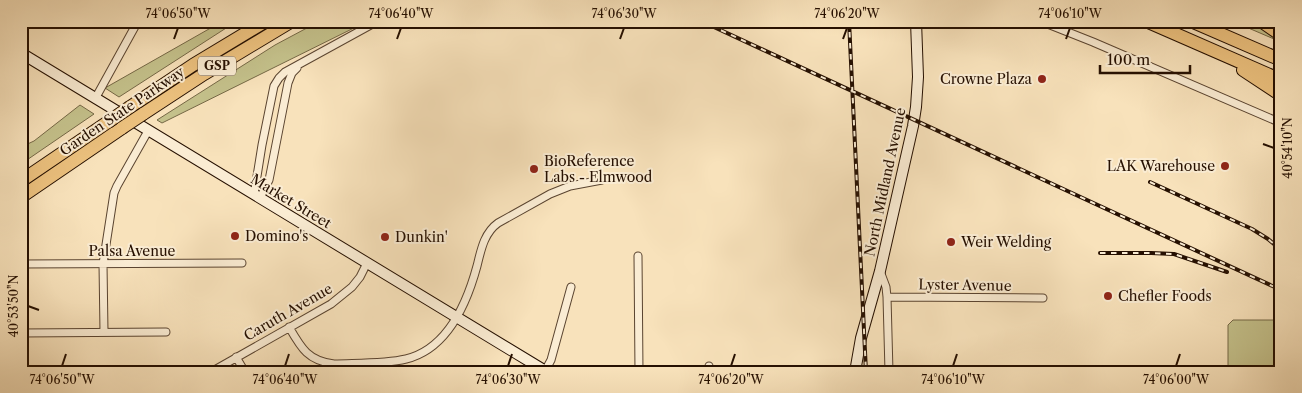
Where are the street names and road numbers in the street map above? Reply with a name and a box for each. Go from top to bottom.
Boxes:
road number: GSP [198,56,236,76]
street label: Garden State Parkway [56,62,188,159]
street label: North Midland Avenue [860,106,910,258]
street label: Market Street [247,170,335,232]
street label: Palsa Avenue [89,242,176,260]
street label: Lyster Avenue [918,275,1012,295]
street label: Caruth Avenue [240,279,336,345]

